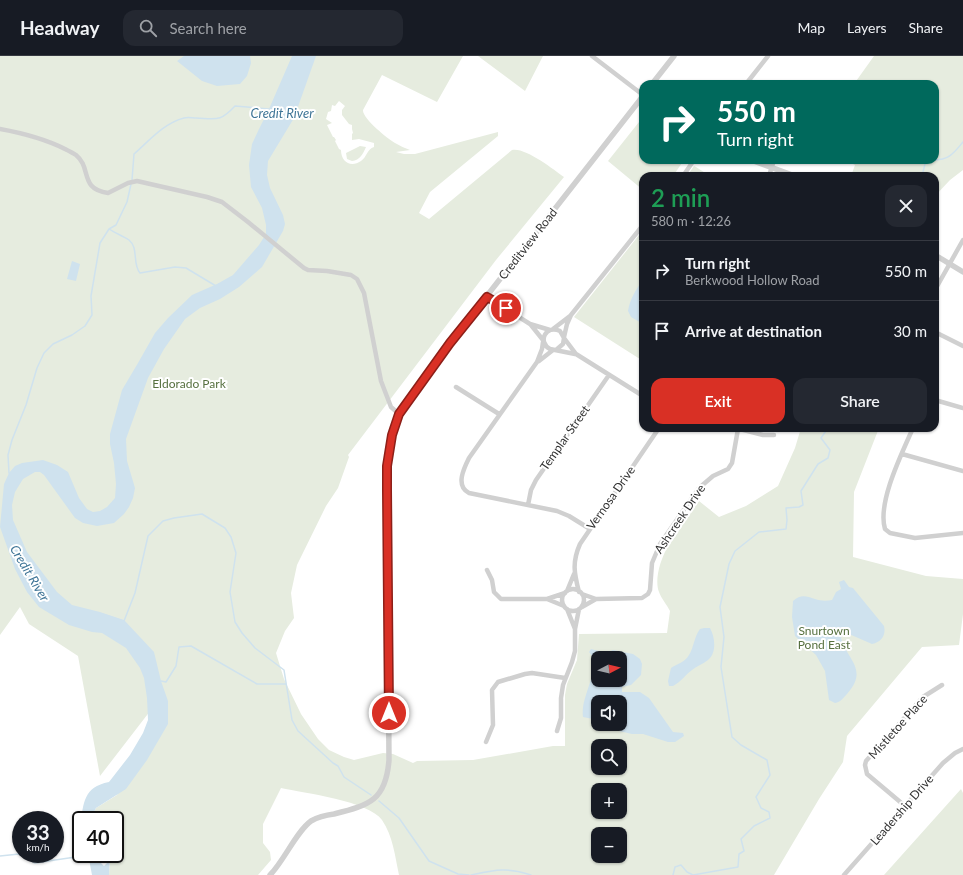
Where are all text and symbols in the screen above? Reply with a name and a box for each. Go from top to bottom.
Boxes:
search box [123,10,403,46]
text: Headway [20,16,99,39]
icon: search [137,17,159,39]
text: Search here [169,19,247,37]
text: Map [797,19,825,36]
text: Layers [847,19,887,36]
text: Share [909,19,943,36]
text: 550 m [717,94,796,128]
icon: right [651,96,703,148]
water label: Credit River [250,105,314,121]
text: Turn right [717,128,794,150]
text: 2 min [651,183,710,212]
button: close [885,185,927,227]
street label: Creditview Road [495,205,560,282]
text: 580 m · 12:26 [651,213,731,229]
text: Turn right [685,254,750,272]
icon: right [651,260,673,282]
text: 550 m [885,262,927,280]
text: Berkwood Hollow Road [685,272,820,288]
pin [489,291,523,325]
icon: arrive [495,297,517,319]
icon: arrive [651,320,673,342]
text: Arrive at destination [685,322,822,340]
text: 30 m [893,322,927,340]
park label: Eldorado Park [152,376,227,391]
button: Exit [651,378,785,424]
button: Share [793,378,927,424]
street label: Templar Street [537,402,593,473]
street label: Vernosa Drive [583,463,638,532]
street label: Ashcreek Drive [651,481,708,556]
water label: Credit River [7,542,53,605]
park label: Snurtown Pond East [798,623,851,652]
north arrow [591,651,627,687]
map controls [591,651,627,863]
position arrow [368,692,410,734]
street label: Mistletoe Place [865,692,930,762]
button: sound [591,695,627,731]
button: search [591,739,627,775]
street label: Leadership Drive [867,771,936,848]
button: + [591,783,627,819]
speed limit sign: 40 [72,811,124,863]
text: 33 [26,820,50,844]
button: − [591,827,627,863]
text: km/h [26,841,50,853]

